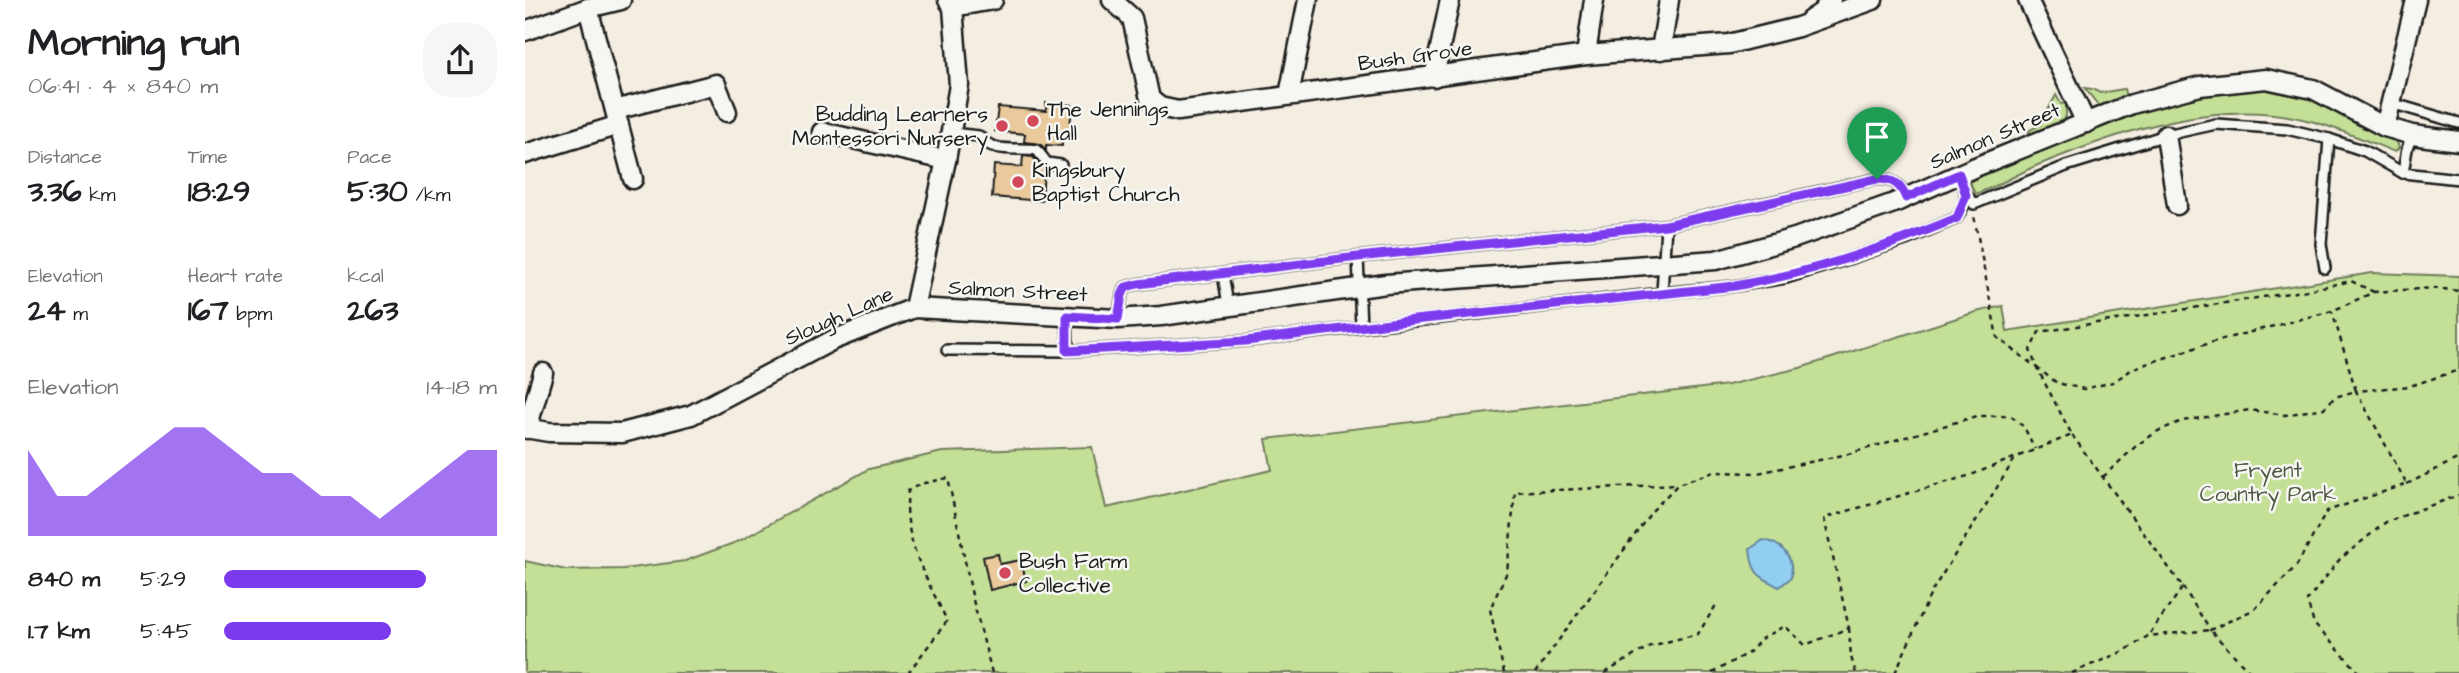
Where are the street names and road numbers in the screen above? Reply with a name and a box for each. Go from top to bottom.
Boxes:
street label: Bush Grove [1356,34,1474,78]
street label: Salmon Street [1925,95,2065,177]
street label: Salmon Street [948,273,1089,309]
street label: Slough Lane [780,279,899,355]

